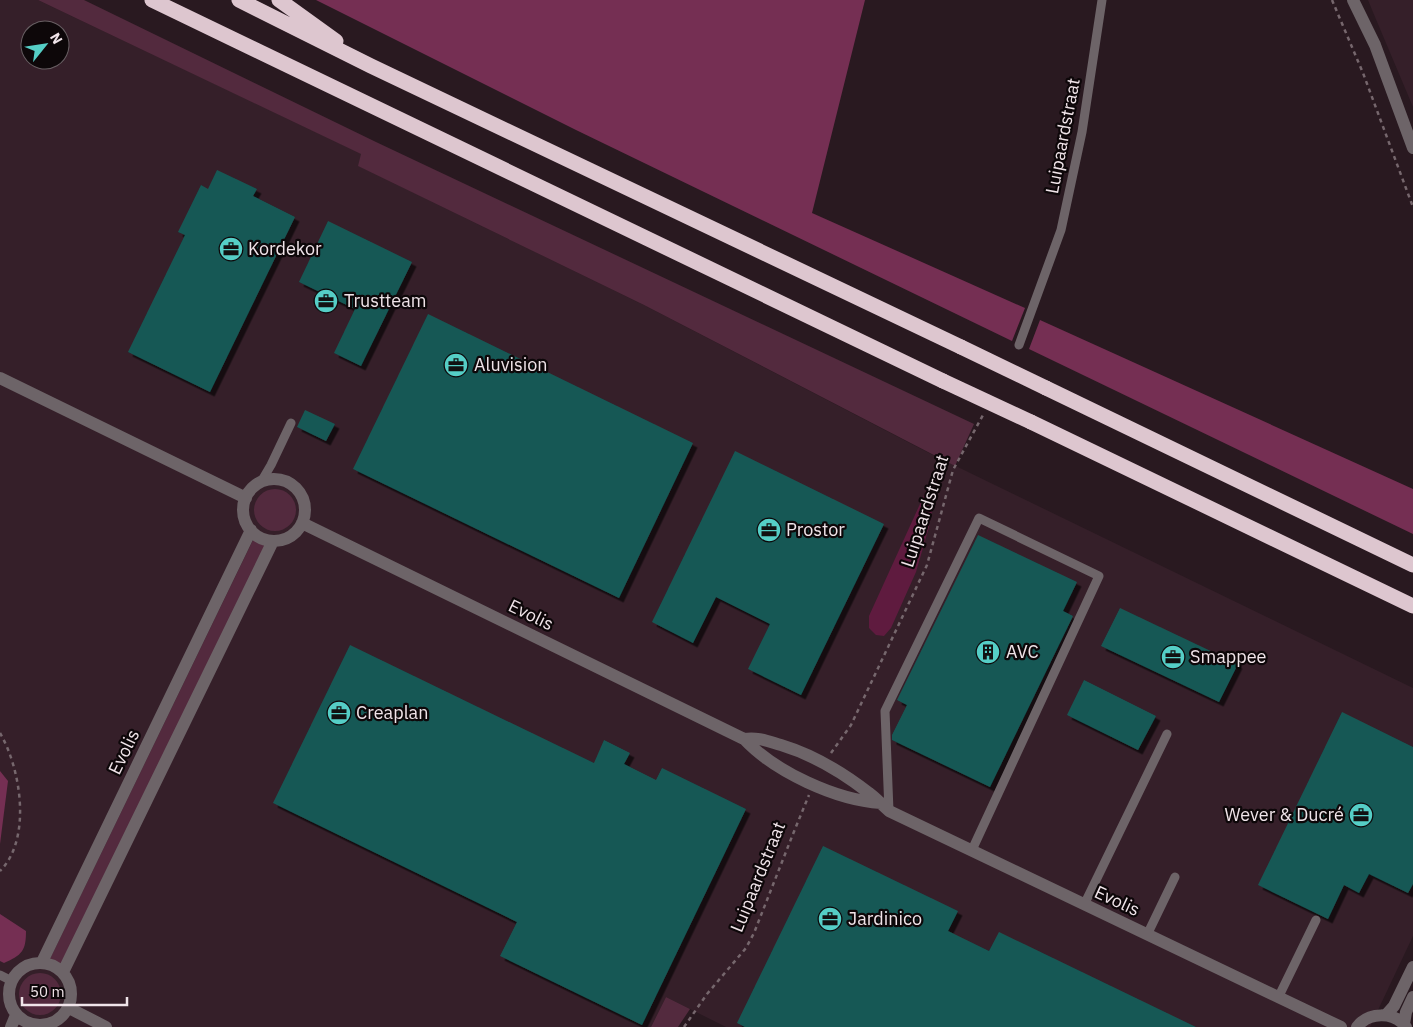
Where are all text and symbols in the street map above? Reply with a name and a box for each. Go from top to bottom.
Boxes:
north arrow [20,20,70,70]
text: N [46,30,67,47]
street label: Luipaardstraat [1040,76,1085,196]
office icon: Kordekor [218,236,244,262]
place label: Kordekor [248,237,322,260]
office icon: Trustteam [313,288,339,314]
place label: Trustteam [344,289,427,312]
office icon: Aluvision [443,352,469,378]
place label: Aluvision [474,353,548,376]
street label: Luipaardstraat [895,452,954,570]
office icon: Prostor [756,517,782,543]
place label: Prostor [786,518,845,541]
street label: Evolis [505,594,558,635]
building icon: AVC [975,639,1001,665]
place label: AVC [1006,640,1039,663]
office icon: Smappee [1160,644,1186,670]
place label: Smappee [1190,645,1267,668]
office icon: Creaplan [326,700,352,726]
place label: Creaplan [356,701,428,724]
street label: Evolis [103,725,144,778]
office icon: Wever & Ducré [1348,802,1374,828]
place label: Wever & Ducré [1225,803,1344,826]
street label: Luipaardstraat [725,818,790,935]
street label: Evolis [1091,880,1144,921]
office icon: Jardinico [817,906,843,932]
place label: Jardinico [848,907,922,930]
scale bar [22,974,128,1006]
text: 50 m [30,982,65,1001]

